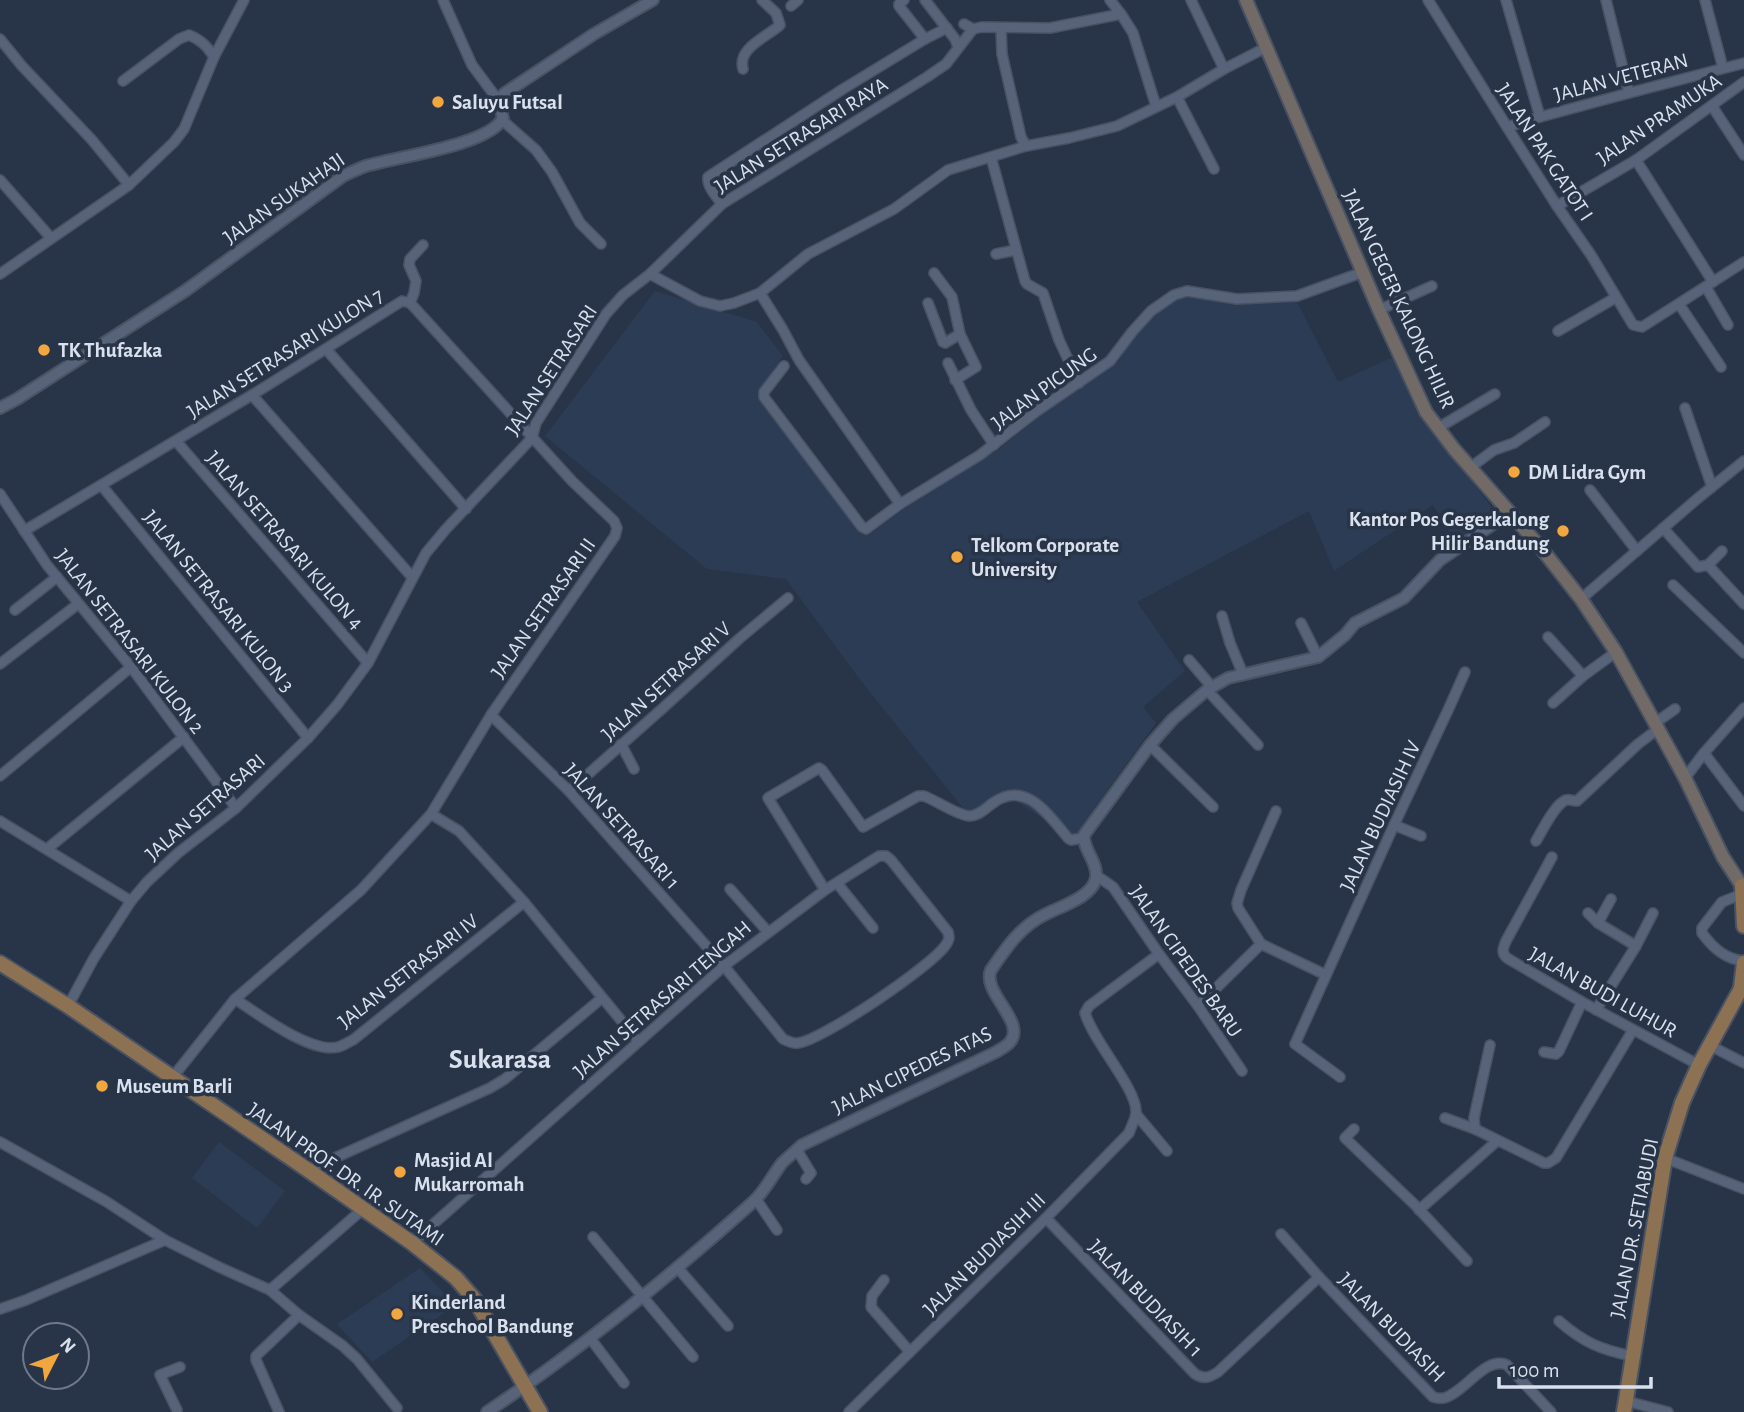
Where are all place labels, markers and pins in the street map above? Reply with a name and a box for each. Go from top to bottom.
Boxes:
place label: Saluyu Futsal [452,92,563,113]
marker: Saluyu Futsal [430,94,446,110]
place label: TK Thufazka [58,340,162,361]
marker: TK Thufazka [36,342,52,358]
place label: DM Lidra Gym [1528,462,1646,483]
marker: DM Lidra Gym [1506,464,1522,480]
place label: Kantor Pos Gegerkalong Hilir Bandung [1349,509,1549,554]
marker: Kantor Pos Gegerkalong Hilir Bandung [1555,523,1571,539]
place label: Telkom Corporate University [971,535,1119,580]
marker: Telkom Corporate University [949,549,965,565]
place label: Museum Barli [116,1076,233,1097]
marker: Museum Barli [94,1078,110,1094]
place label: Masjid Al Mukarromah [414,1150,525,1195]
marker: Masjid Al Mukarromah [392,1164,408,1180]
place label: Kinderland Preschool Bandung [411,1292,574,1337]
marker: Kinderland Preschool Bandung [389,1306,405,1322]

